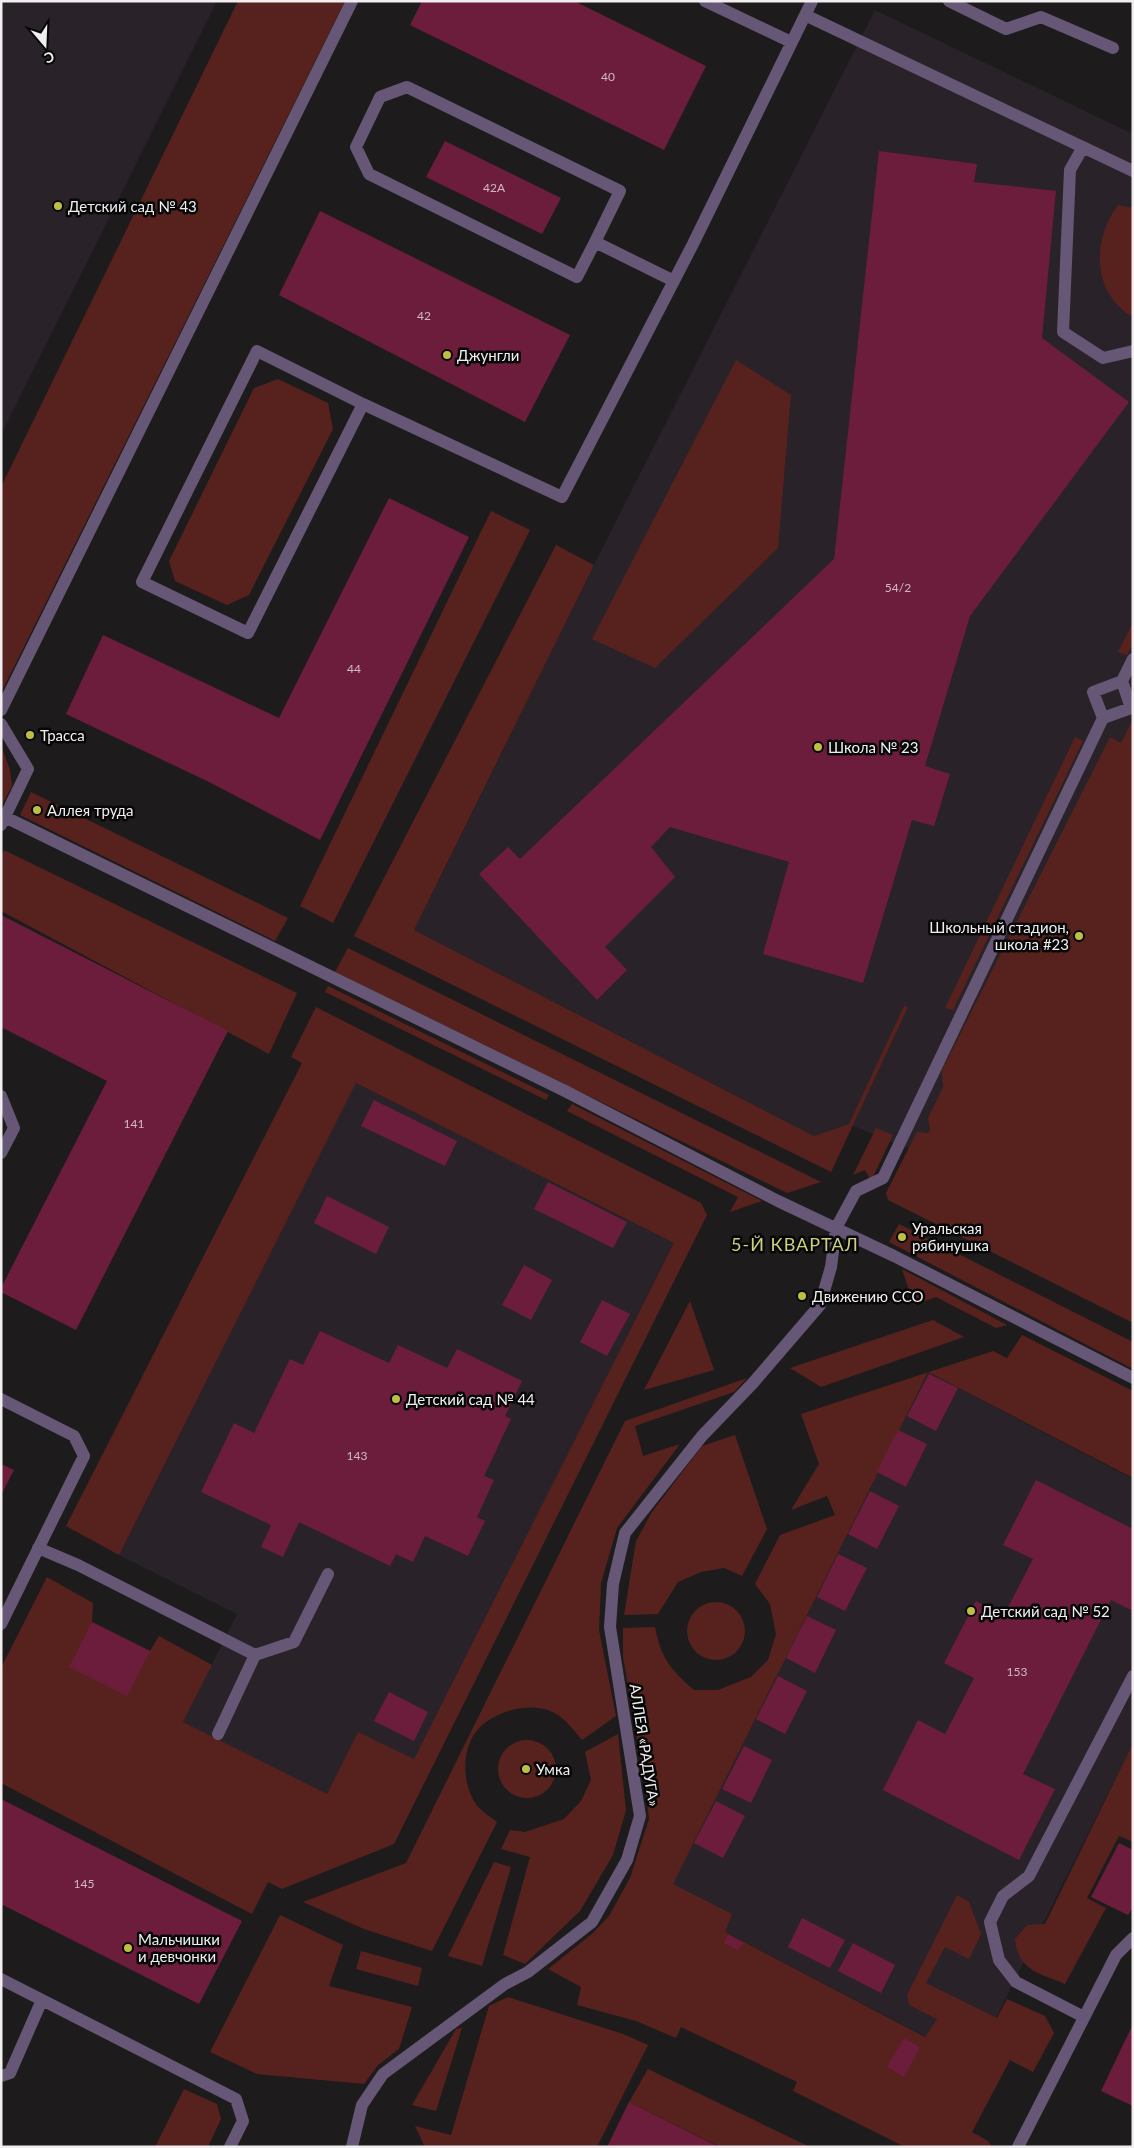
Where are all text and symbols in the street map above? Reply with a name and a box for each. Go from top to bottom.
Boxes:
north arrow [20,20,70,70]
text: С [42,48,57,68]
house number: 40 [601,69,615,84]
house number: 42А [483,180,506,195]
place label: Детский сад № 43 [68,197,197,215]
marker: Детский сад № 43 [52,200,64,212]
house number: 42 [417,308,431,323]
place label: Джунгли [457,346,520,364]
marker: Джунгли [441,349,453,361]
house number: 54/2 [885,580,911,595]
house number: 44 [347,661,361,676]
place label: Трасса [40,726,85,744]
marker: Трасса [24,729,36,741]
place label: Школа № 23 [828,738,918,756]
marker: Школа № 23 [812,741,824,753]
place label: Аллея труда [47,801,134,819]
marker: Аллея труда [31,804,43,816]
place label: Школьный стадион, школа #23 [929,918,1069,953]
marker: Школьный стадион, школа #23 [1073,930,1085,942]
house number: 141 [124,1116,144,1131]
place label: Уральская рябинушка [912,1219,989,1254]
marker: Уральская рябинушка [896,1231,908,1243]
district label: 5-Й КВАРТАЛ [731,1233,859,1255]
place label: Движению ССО [812,1287,923,1305]
marker: Движению ССО [796,1290,808,1302]
place label: Детский сад № 44 [406,1390,535,1408]
marker: Детский сад № 44 [390,1393,402,1405]
house number: 143 [347,1448,367,1463]
place label: Детский сад № 52 [981,1602,1110,1620]
marker: Детский сад № 52 [965,1605,977,1617]
house number: 153 [1007,1664,1027,1679]
street label: АЛЛЕЯ «РАДУГА» [626,1682,664,1808]
place label: Умка [536,1760,570,1778]
marker: Умка [520,1763,532,1775]
house number: 145 [74,1876,94,1891]
place label: Мальчишки и девчонки [138,1930,220,1965]
marker: Мальчишки и девчонки [122,1942,134,1954]

